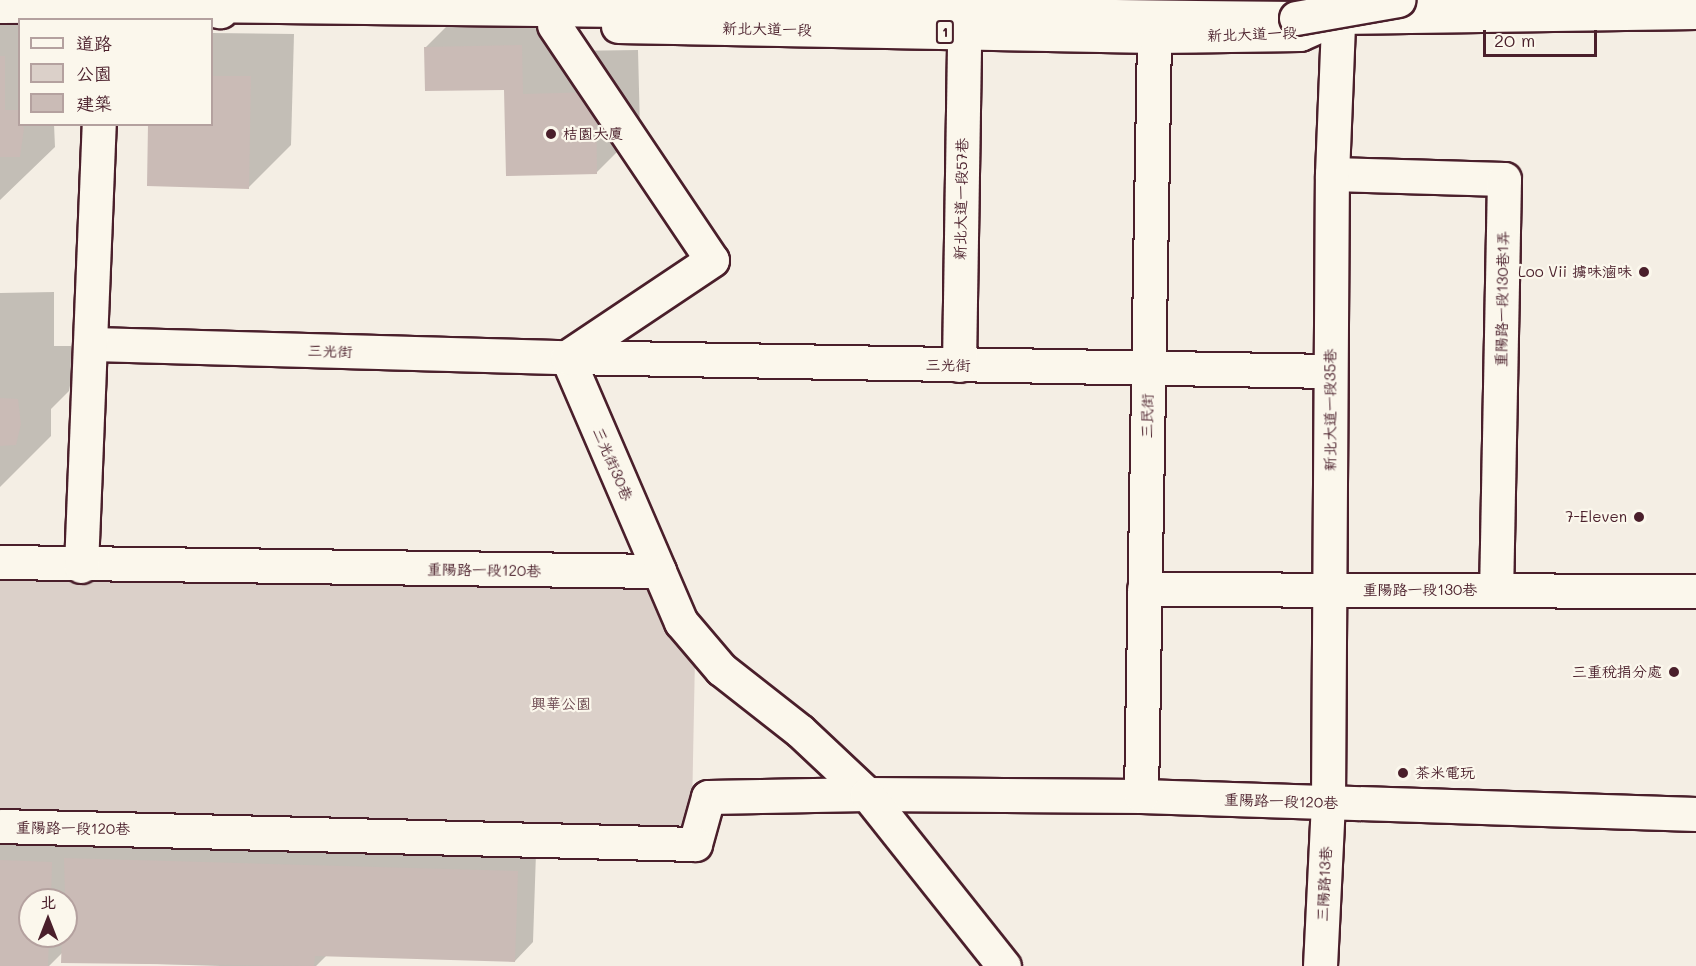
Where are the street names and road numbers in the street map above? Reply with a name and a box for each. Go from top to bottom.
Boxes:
street label: 新北大道一段 [722,19,812,39]
road number: 1 [934,21,956,43]
street label: 新北大道一段 [1207,23,1297,45]
street label: 新北大道一段57巷 [951,138,971,260]
street label: 重陽路一段130巷1弄 [1492,231,1512,367]
street label: 三光街 [307,341,353,361]
street label: 新北大道一段35巷 [1321,349,1339,471]
street label: 三光街 [925,356,971,374]
street label: 三民街 [1138,393,1156,439]
street label: 三光街30巷 [589,425,637,503]
street label: 重陽路一段120巷 [427,560,541,580]
street label: 重陽路一段130巷 [1363,581,1477,599]
street label: 重陽路一段120巷 [1224,790,1338,812]
street label: 重陽路一段120巷 [16,818,130,838]
street label: 三陽路13巷 [1313,846,1335,922]

